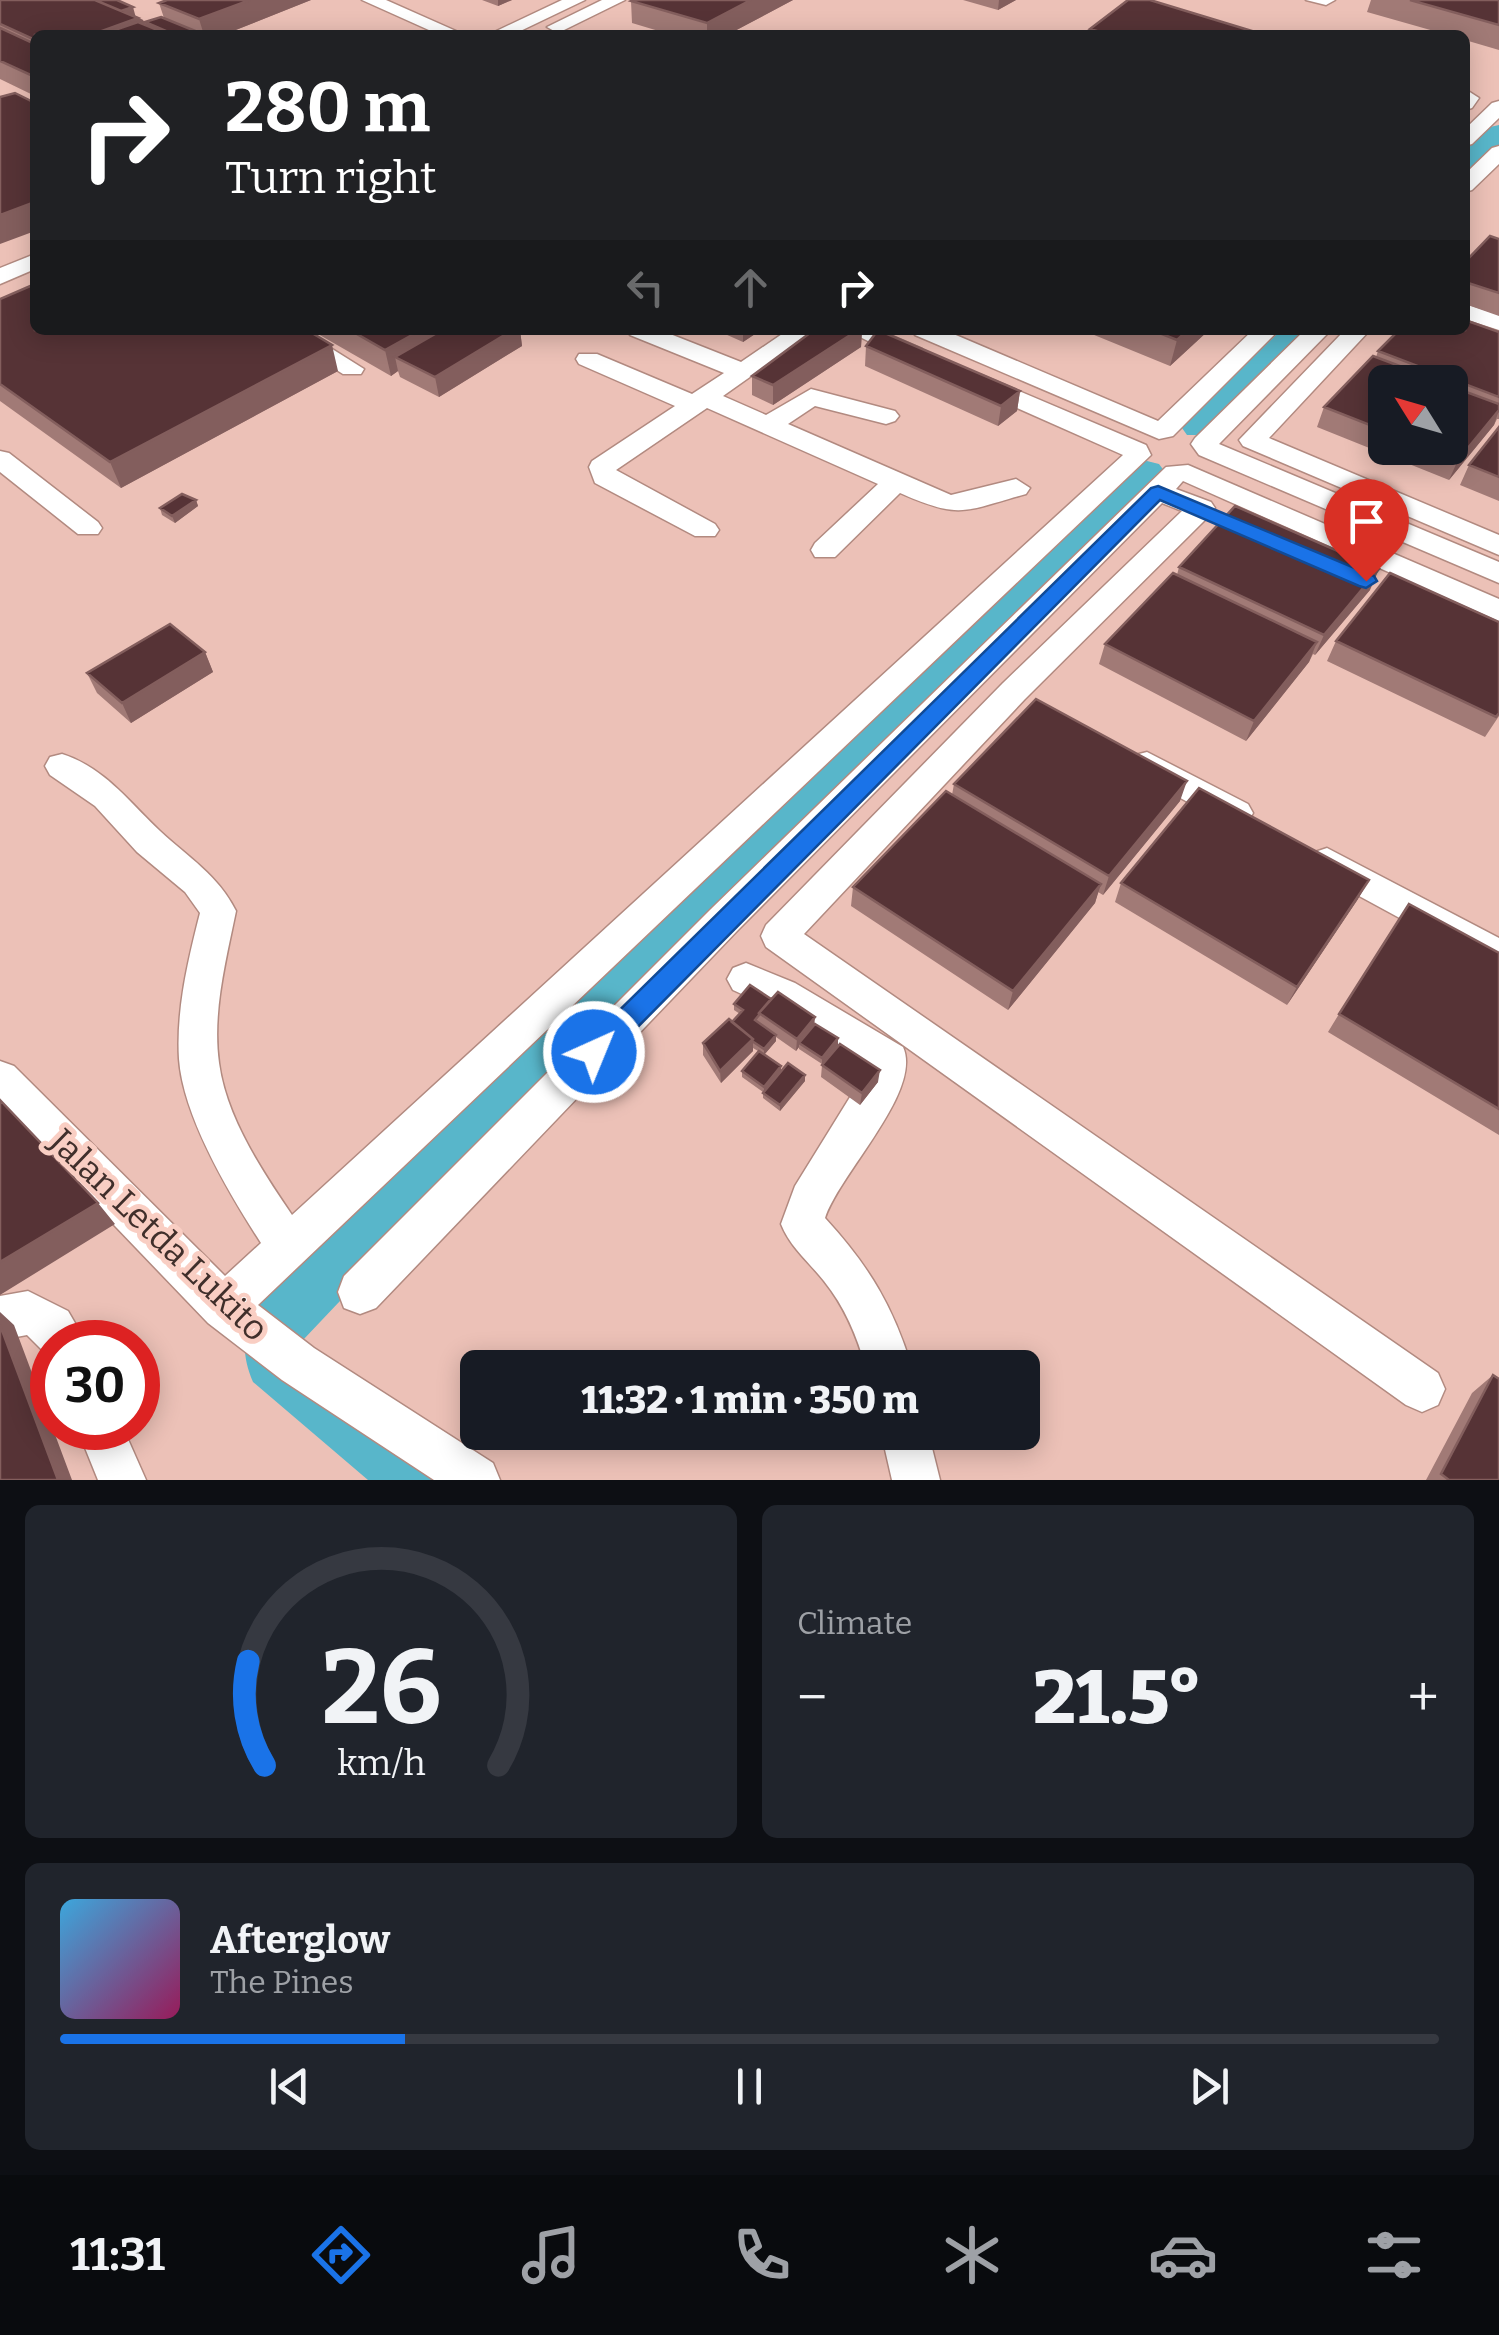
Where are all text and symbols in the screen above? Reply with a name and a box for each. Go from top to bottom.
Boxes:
text: 280 m [225,66,430,150]
icon: right [60,70,190,200]
text: Turn right [225,151,437,205]
icon: left [618,260,673,315]
icon: ahead [723,260,778,315]
icon: right [828,260,883,315]
north arrow [1368,365,1468,465]
map controls [1368,365,1468,465]
pin [1324,479,1409,582]
icon: arrive [1339,494,1394,549]
position arrow [542,1000,646,1104]
street label: Jalan Letda Lukito [40,1120,277,1350]
speed limit sign: 30 [30,1320,160,1450]
text: 11:32 · 1 min · 350 m [581,1377,919,1423]
text: Climate [797,1604,912,1642]
text: 26 [321,1626,441,1751]
text: 21.5° [1033,1653,1202,1743]
text: − [797,1665,827,1731]
text: + [1408,1665,1439,1731]
text: km/h [337,1742,425,1784]
text: Afterglow [210,1917,390,1963]
text: The Pines [210,1963,354,2001]
icon: previous [262,2059,317,2114]
icon: pause [722,2059,777,2114]
icon: next [1182,2059,1237,2114]
icon: directions [306,2220,376,2290]
icon: music [516,2220,586,2290]
icon: phone [727,2220,797,2290]
icon: climate [937,2220,1007,2290]
icon: car [1148,2220,1218,2290]
icon: filters [1359,2220,1429,2290]
text: 11:31 [70,2228,165,2282]

